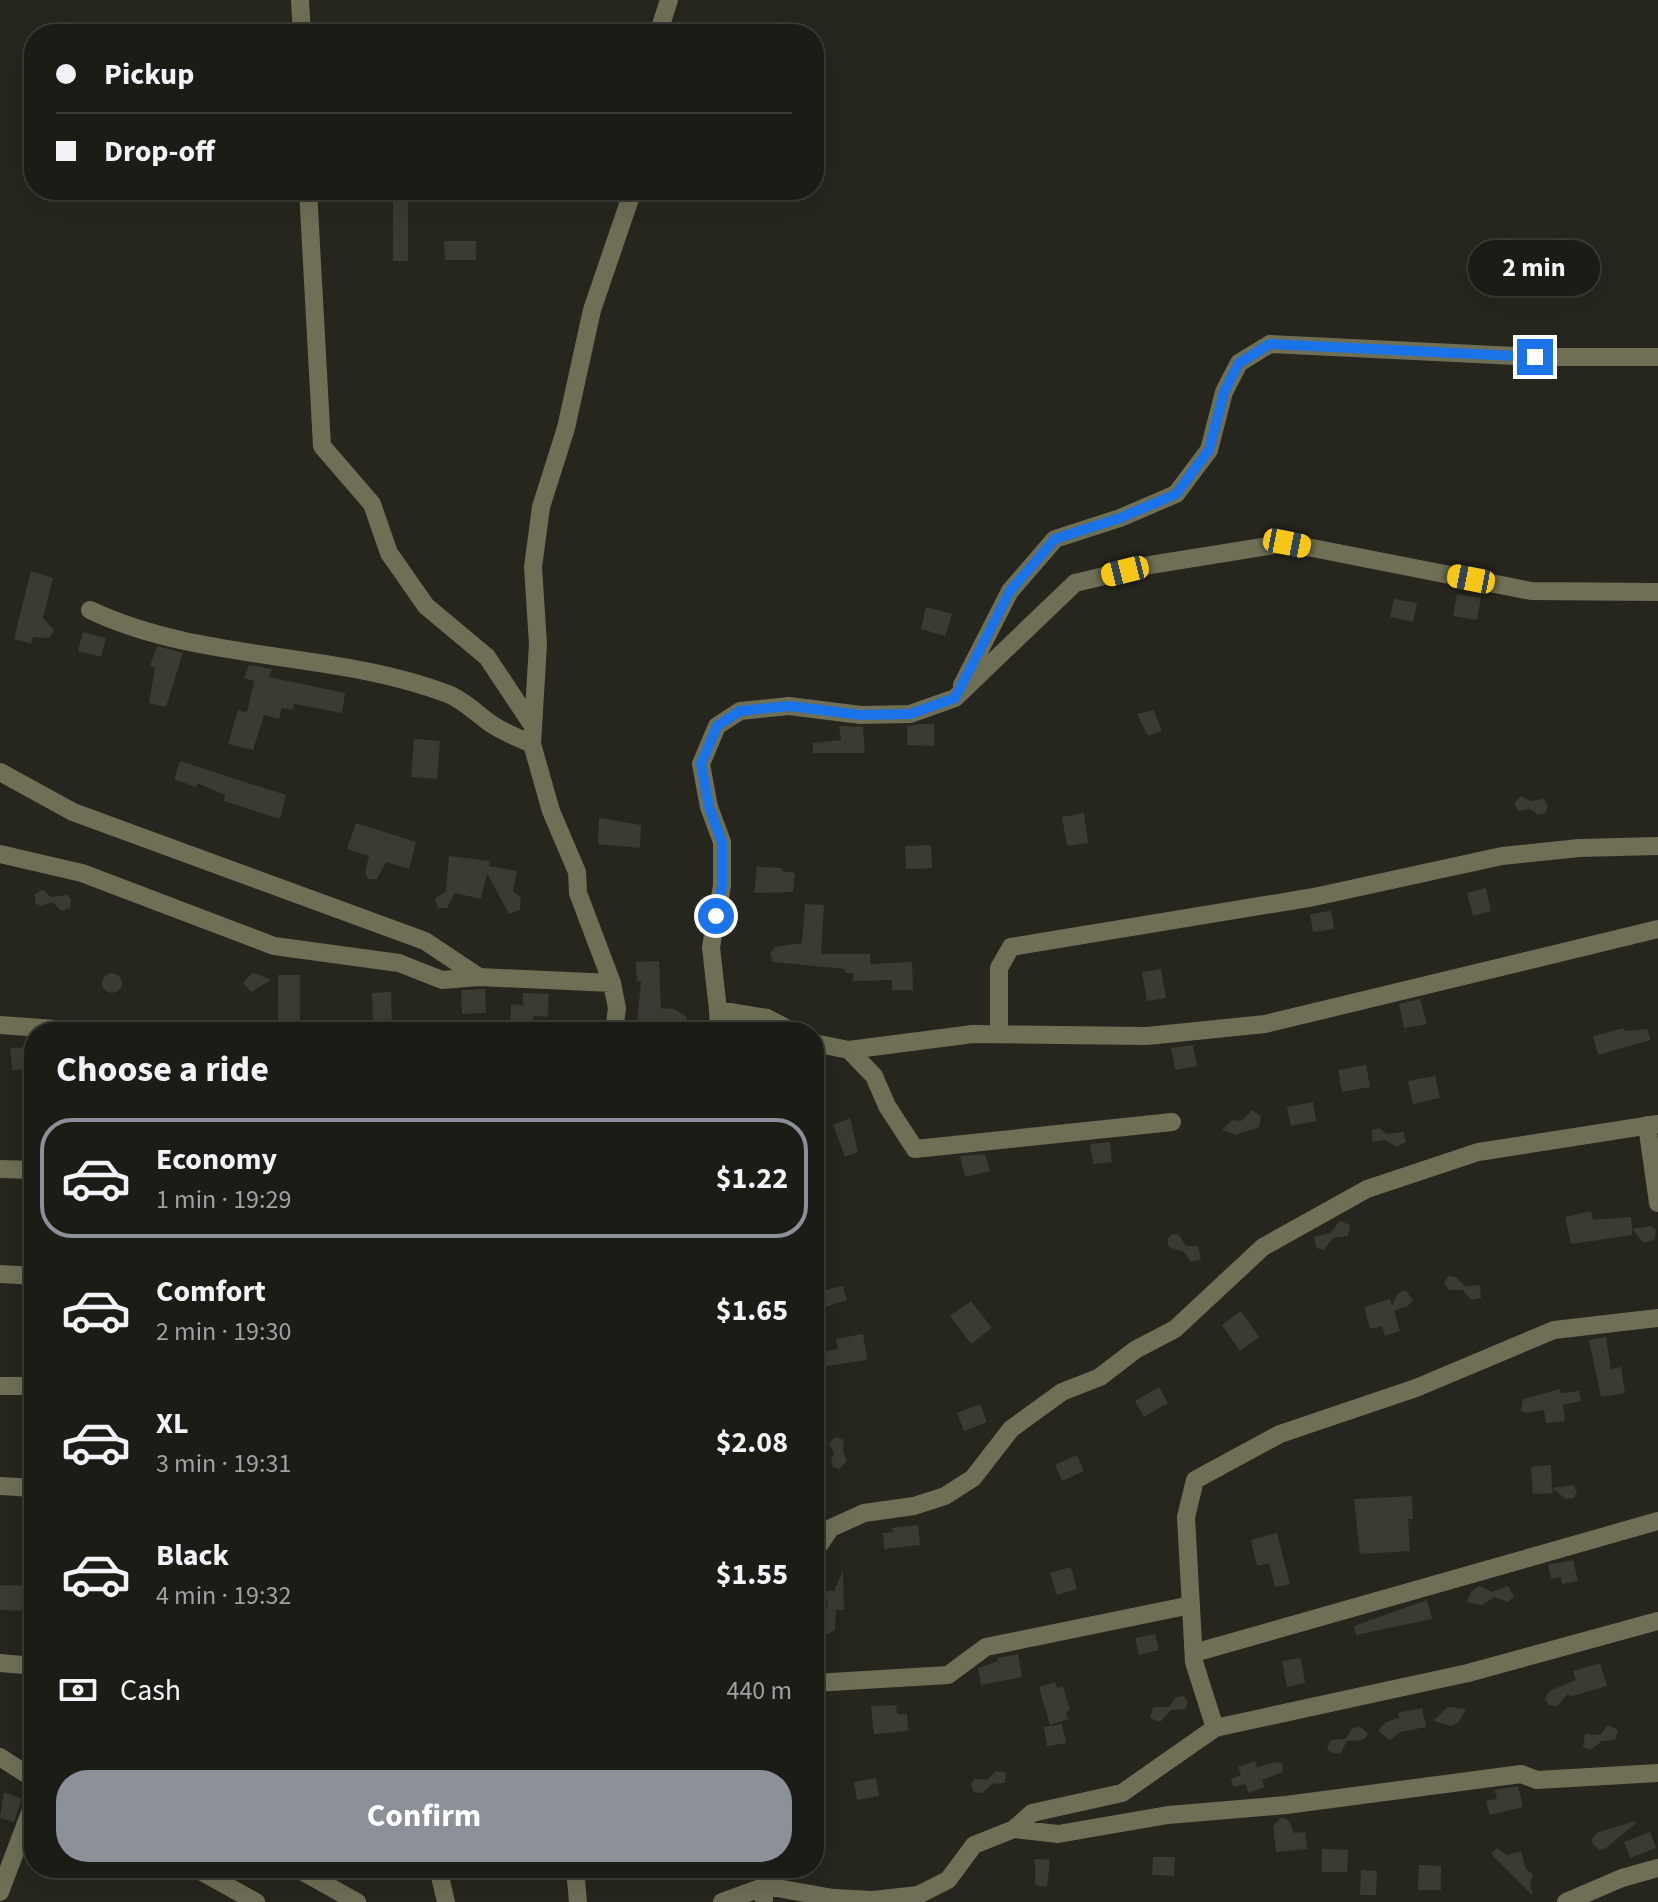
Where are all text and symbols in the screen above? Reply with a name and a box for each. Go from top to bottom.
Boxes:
text: Pickup [104,53,194,96]
text: Drop-off [104,130,215,173]
callout: 2 min [1469,241,1601,297]
text: 2 min [1502,249,1566,286]
route end [1517,339,1553,375]
car [1261,527,1313,559]
car [1099,554,1151,588]
car [1445,563,1497,595]
route start [698,898,734,934]
text: Choose a ride [56,1044,269,1095]
text: Economy [156,1138,277,1181]
icon: car [60,1142,132,1214]
text: $1.22 [716,1157,788,1200]
text: 1 min · 19:29 [156,1181,291,1218]
text: Comfort [156,1270,266,1313]
icon: car [60,1274,132,1346]
text: $1.65 [716,1289,788,1332]
text: 2 min · 19:30 [156,1313,291,1350]
text: XL [156,1402,189,1445]
icon: car [60,1406,132,1478]
text: $2.08 [716,1421,788,1464]
text: 3 min · 19:31 [156,1445,291,1482]
text: Black [156,1534,229,1577]
icon: car [60,1538,132,1610]
text: $1.55 [716,1553,788,1596]
text: 4 min · 19:32 [156,1577,291,1614]
icon: cash [56,1668,100,1712]
text: Cash [120,1669,181,1712]
text: 440 m [726,1672,792,1709]
button: Confirm [56,1770,792,1862]

